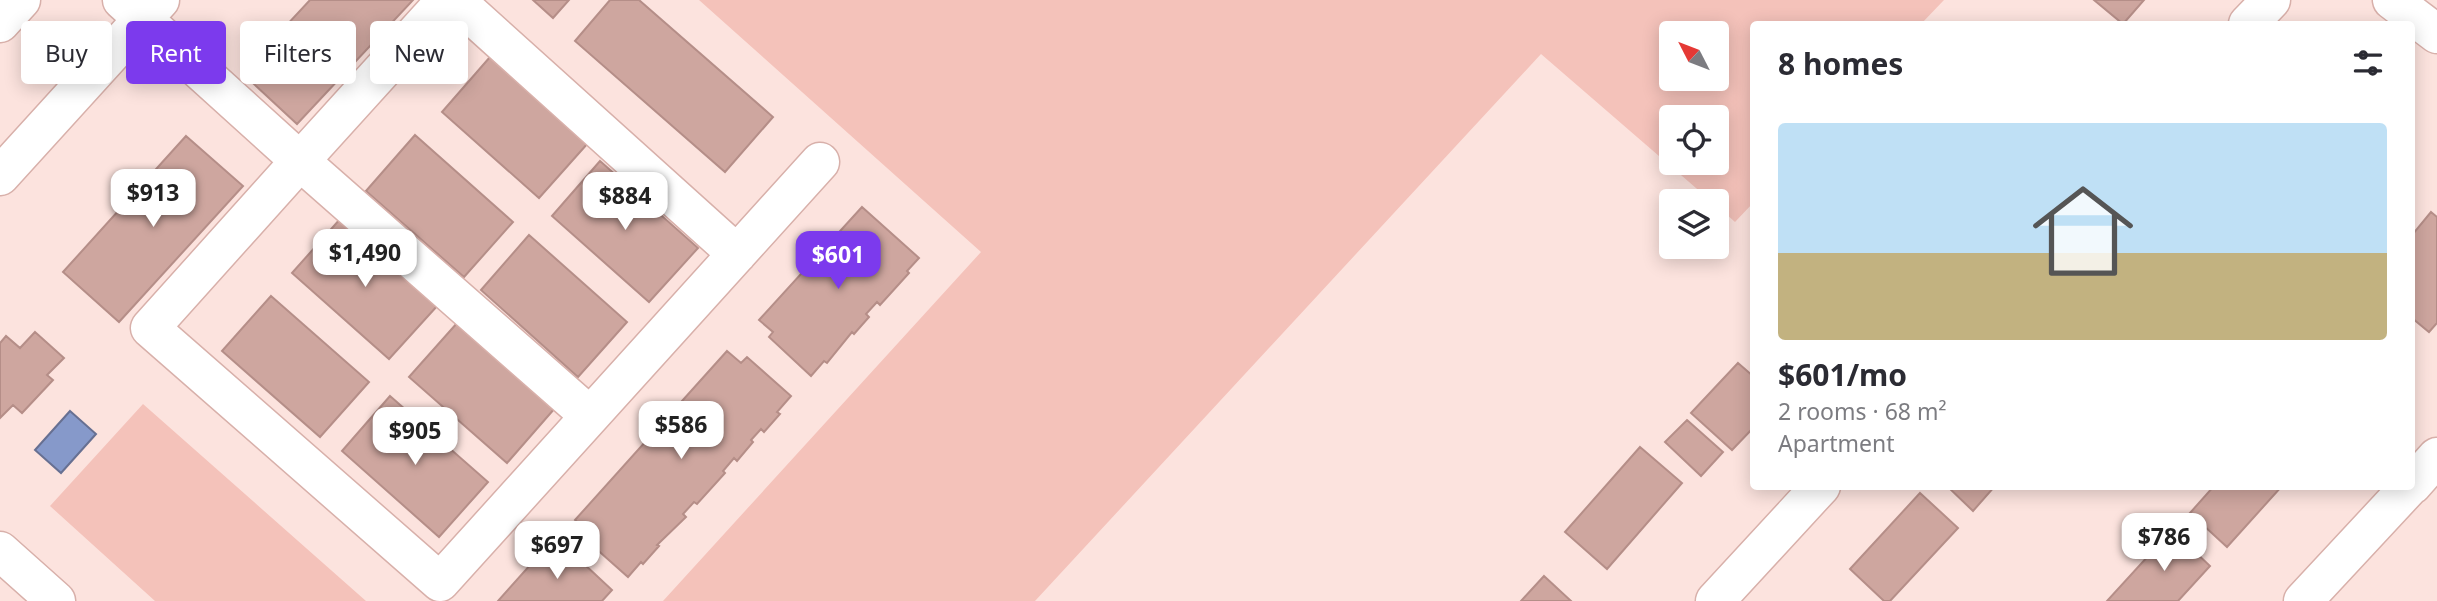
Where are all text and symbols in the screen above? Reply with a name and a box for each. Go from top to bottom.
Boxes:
chip: Buy [21,21,112,84]
chip: Rent [126,21,226,84]
chip: Filters [240,21,356,84]
chip: New [370,21,468,84]
north arrow [1659,21,1729,91]
map controls [1659,21,1729,259]
text: 8 homes [1778,43,1903,84]
icon: filters [2349,44,2387,82]
button: locate [1659,105,1729,175]
icon: home [2020,168,2146,294]
pin: $913 [112,170,194,229]
pin: $884 [584,173,666,232]
text: $913 [127,176,179,208]
text: $884 [599,179,651,211]
button: layers [1659,189,1729,259]
pin: $1,490 [308,230,422,289]
pin: $601 [797,232,879,291]
text: $1,490 [329,236,401,268]
text: $601 [812,238,864,270]
text: $601/mo [1778,354,1907,395]
text: 2 rooms · 68 m² [1778,395,1947,427]
pin: $586 [640,402,722,461]
pin: $905 [374,407,456,467]
text: $586 [655,408,707,440]
text: $905 [389,414,441,446]
text: Apartment [1778,427,1895,459]
pin: $786 [2123,514,2205,573]
text: $786 [2138,520,2190,552]
pin: $697 [516,522,598,581]
text: $697 [531,528,583,560]

